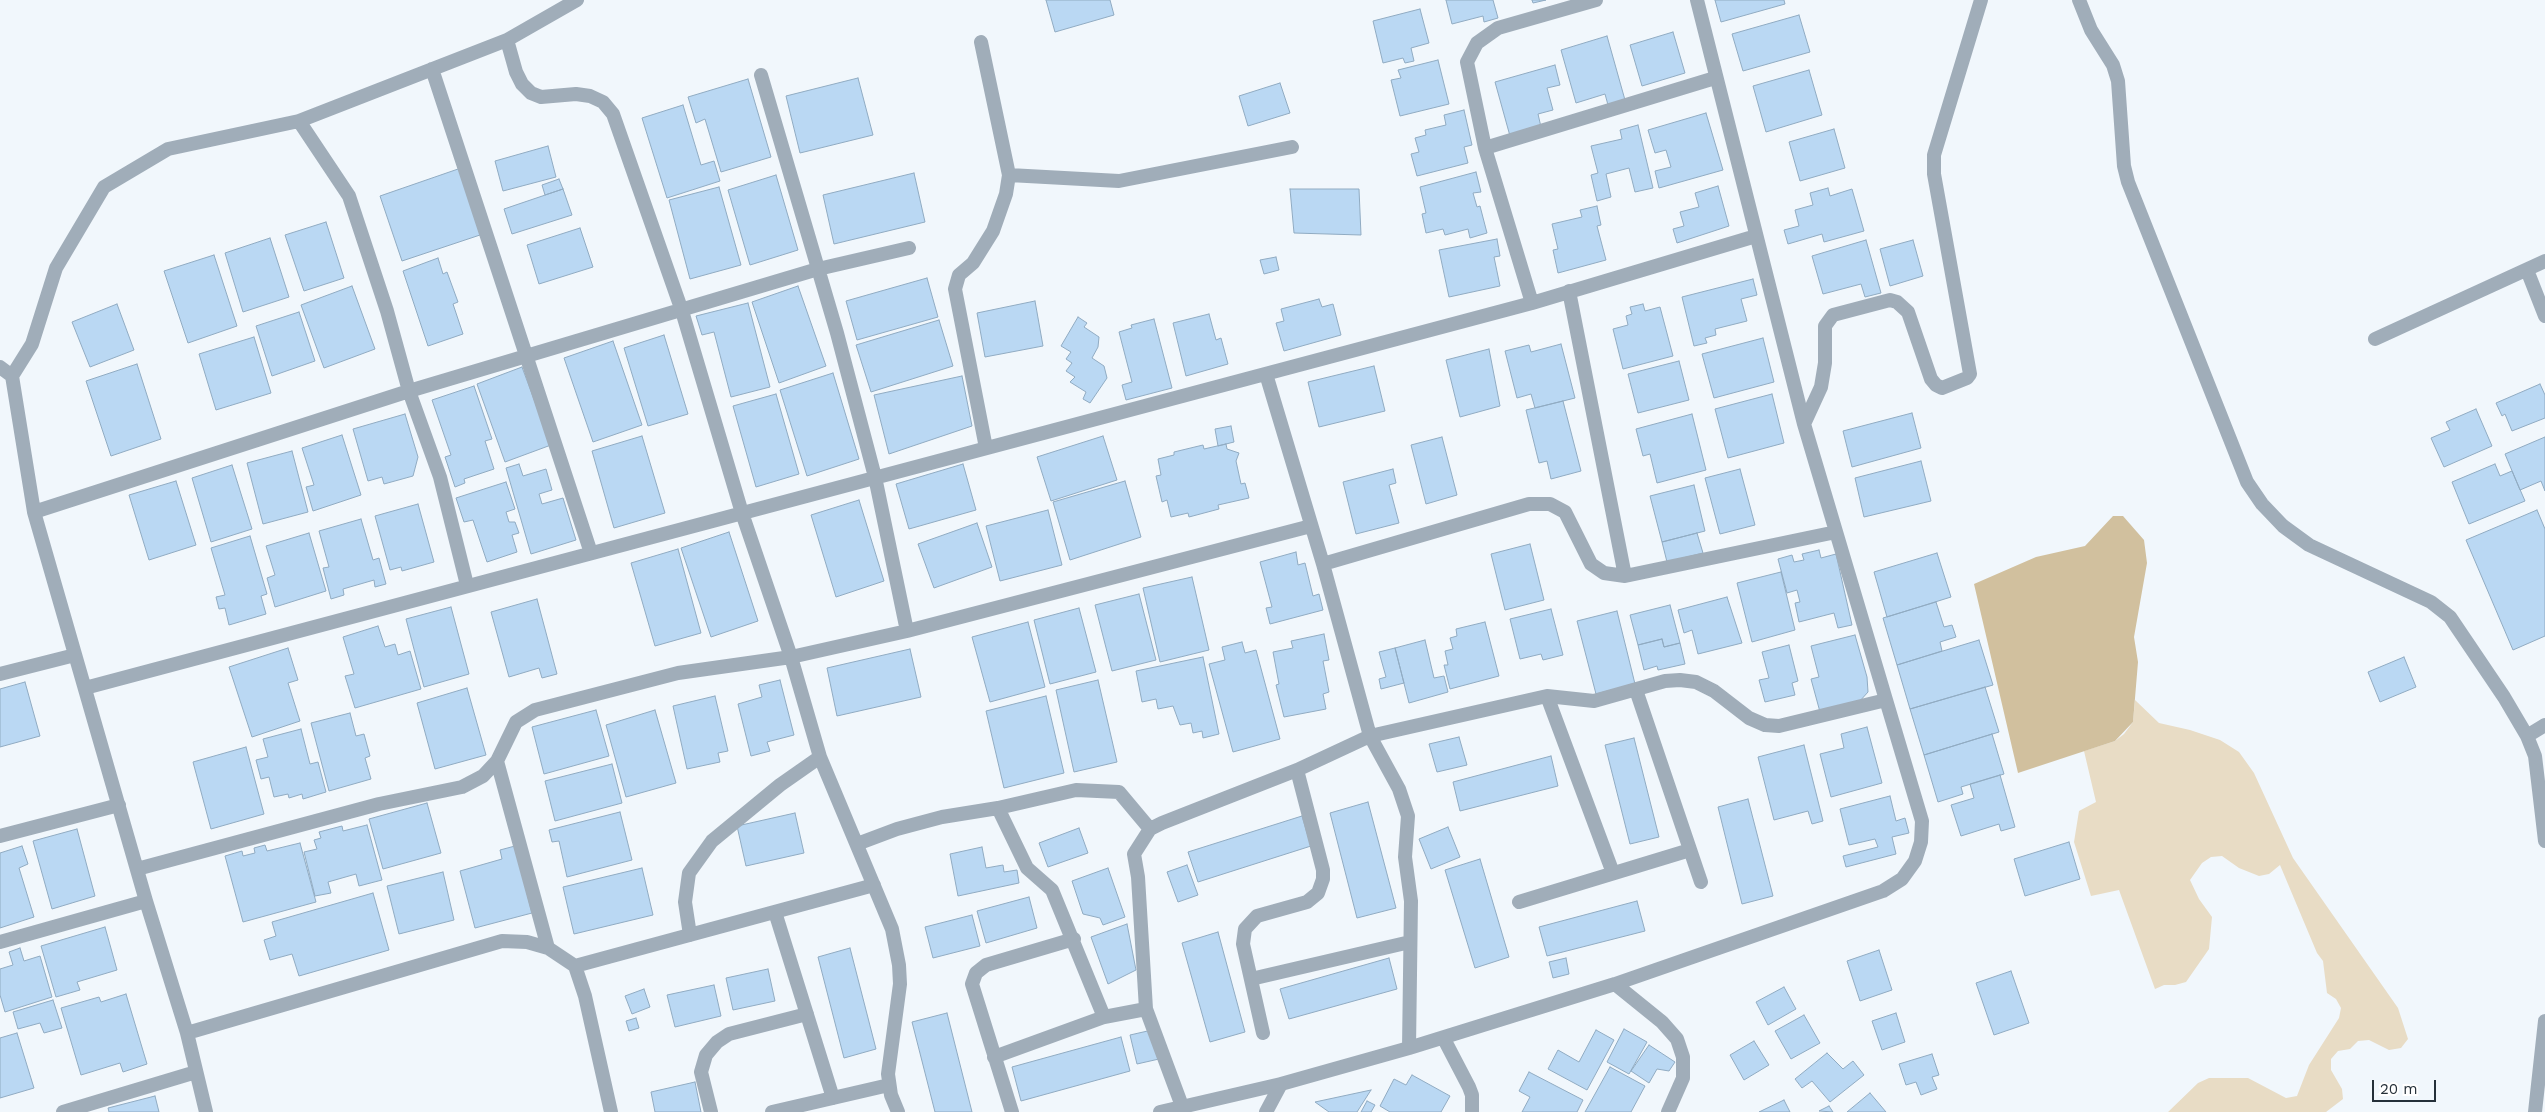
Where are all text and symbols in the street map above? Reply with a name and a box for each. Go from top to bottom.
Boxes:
scale bar [2375,1070,2439,1102]
text: 20 m [2380,1080,2418,1098]

